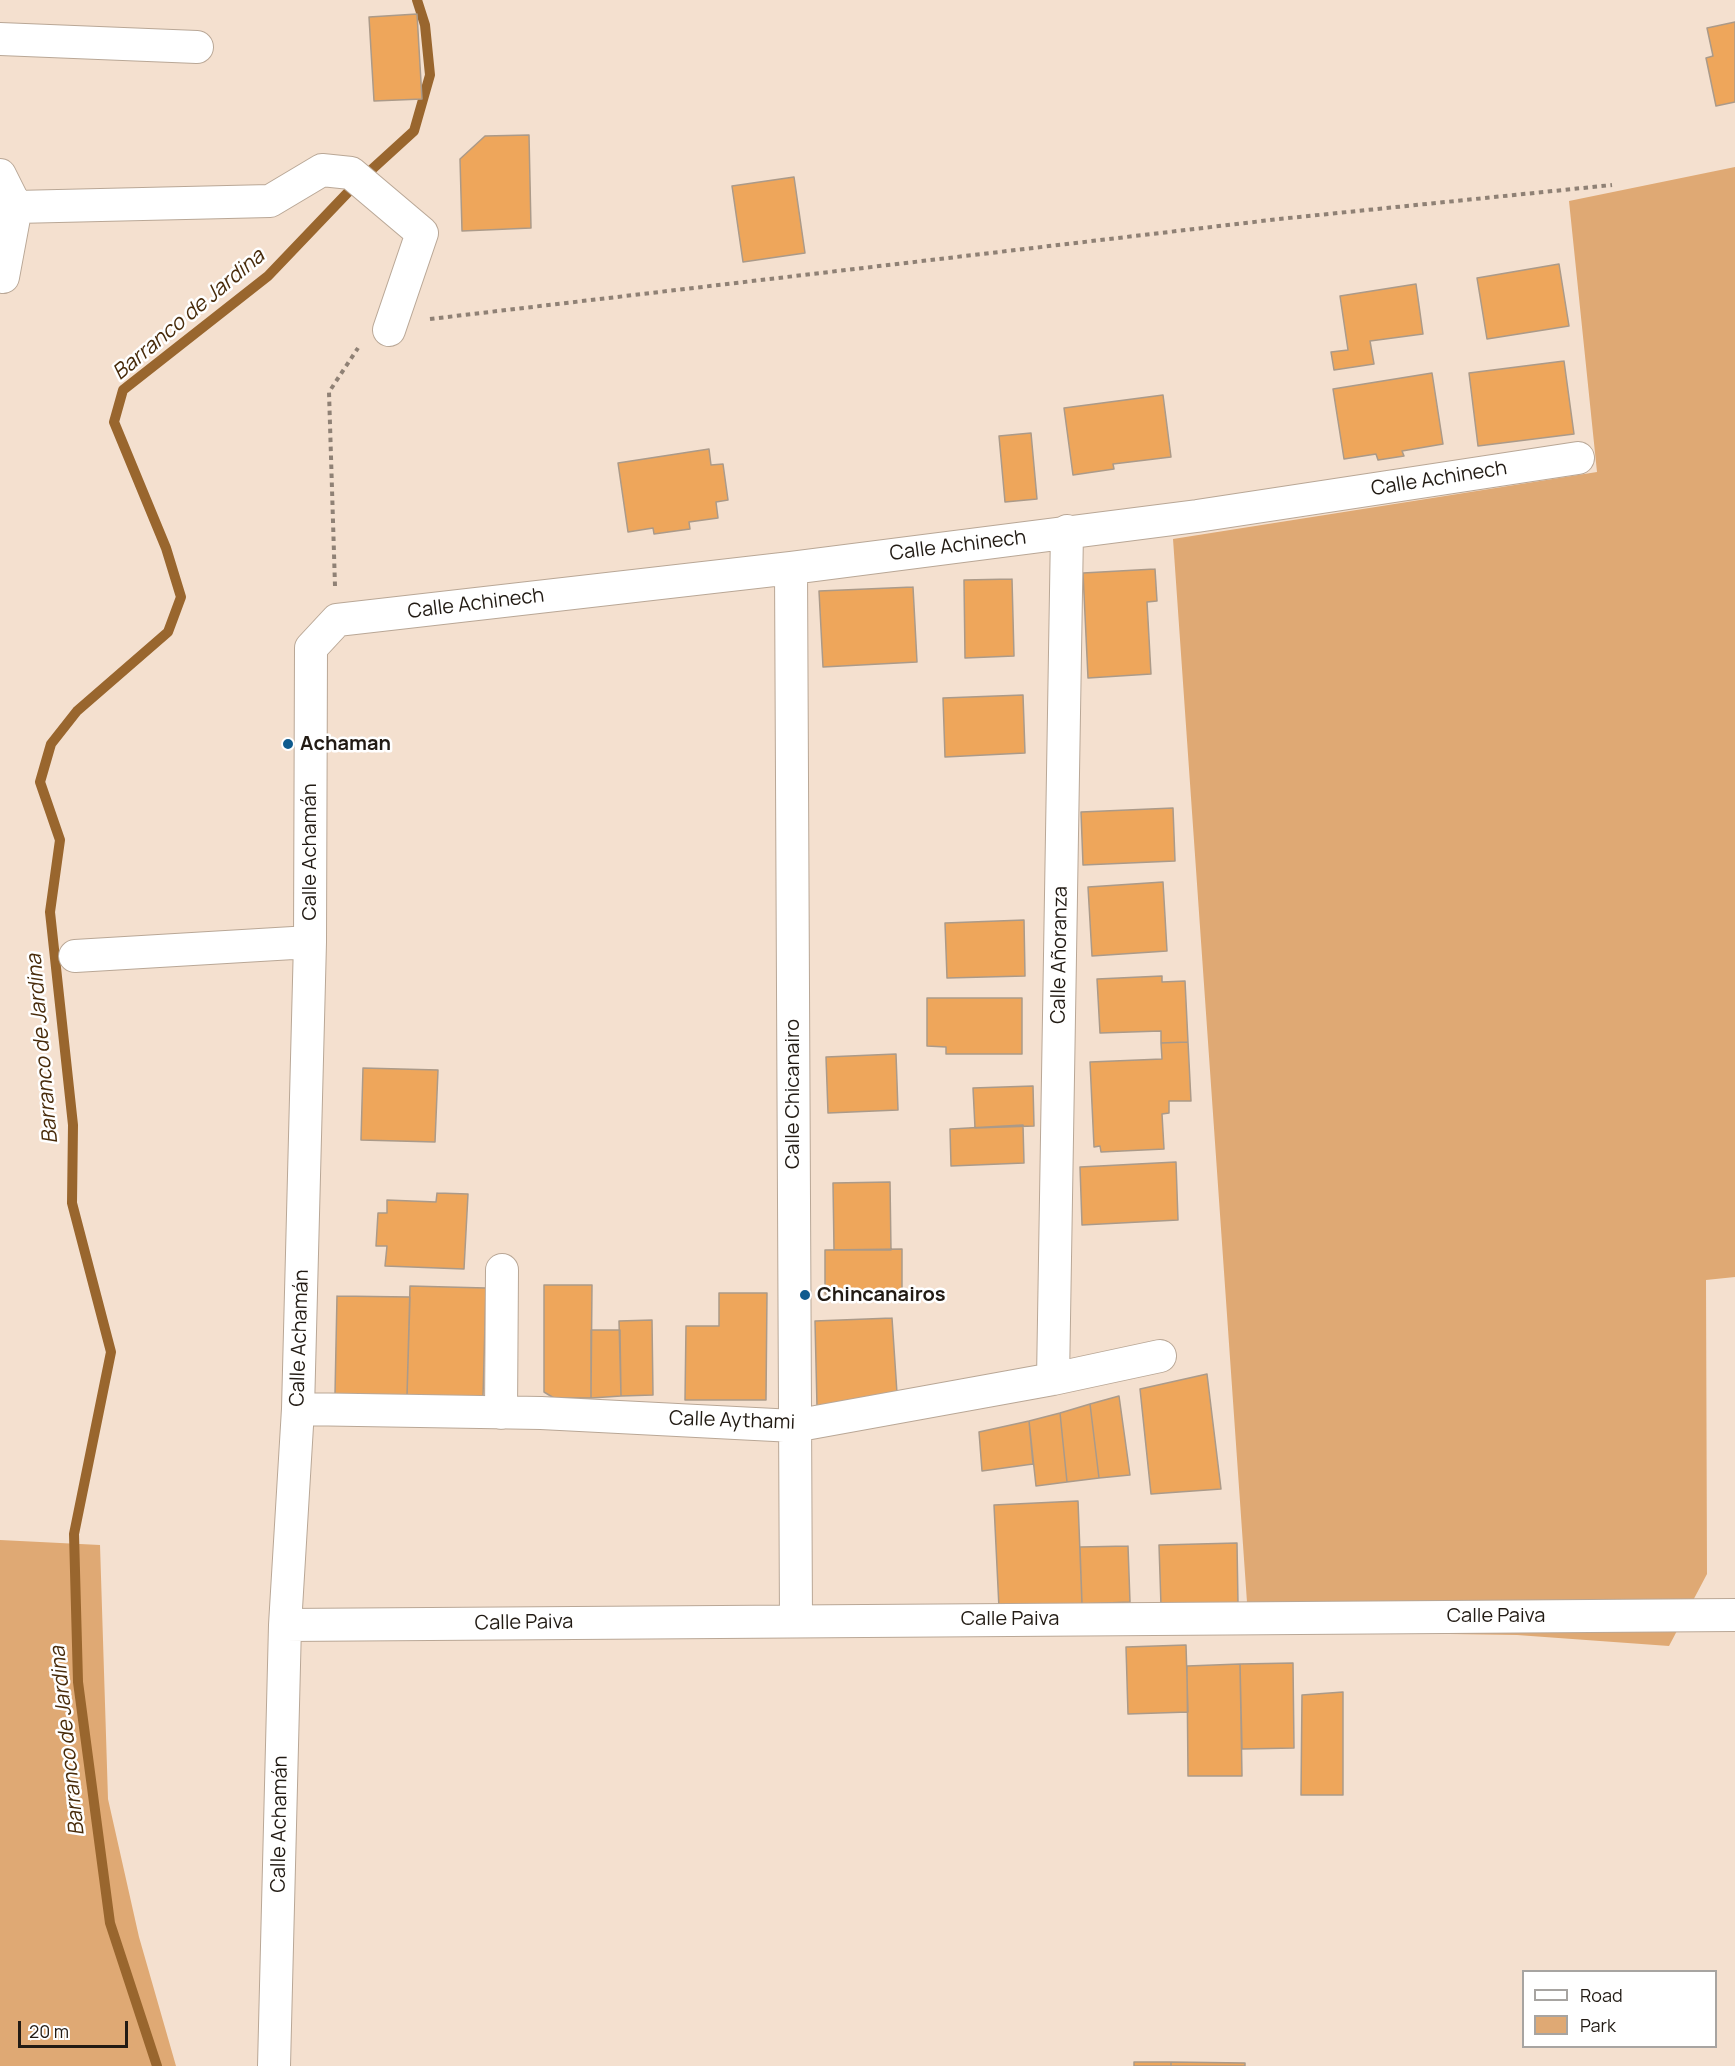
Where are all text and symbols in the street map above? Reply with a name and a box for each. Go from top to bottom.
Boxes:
water label: Barranco de Jardina [108,244,270,386]
street label: Calle Achinech [1369,456,1509,502]
street label: Calle Achinech [888,526,1028,566]
street label: Calle Achinech [406,584,546,624]
place label: Achaman [300,732,391,756]
marker: Achaman [281,737,295,751]
street label: Calle Achamán [298,783,322,921]
street label: Calle Añoranza [1047,886,1073,1024]
water label: Barranco de Jardina [22,953,64,1145]
street label: Calle Chicanairo [781,1019,805,1169]
street label: Calle Achamán [286,1269,314,1407]
place label: Chincanairos [817,1283,945,1307]
marker: Chincanairos [798,1288,812,1302]
street label: Calle Aythami [669,1407,795,1435]
street label: Calle Paiva [1447,1604,1545,1628]
street label: Calle Paiva [961,1607,1059,1631]
street label: Calle Paiva [475,1610,573,1636]
water label: Barranco de Jardina [46,1645,90,1837]
street label: Calle Achamán [267,1755,293,1893]
legend [1522,1970,1717,2048]
text: Road [1580,1983,1623,2007]
scale bar [21,2009,130,2047]
text: Park [1580,2013,1616,2037]
text: 20 m [29,2019,69,2043]

